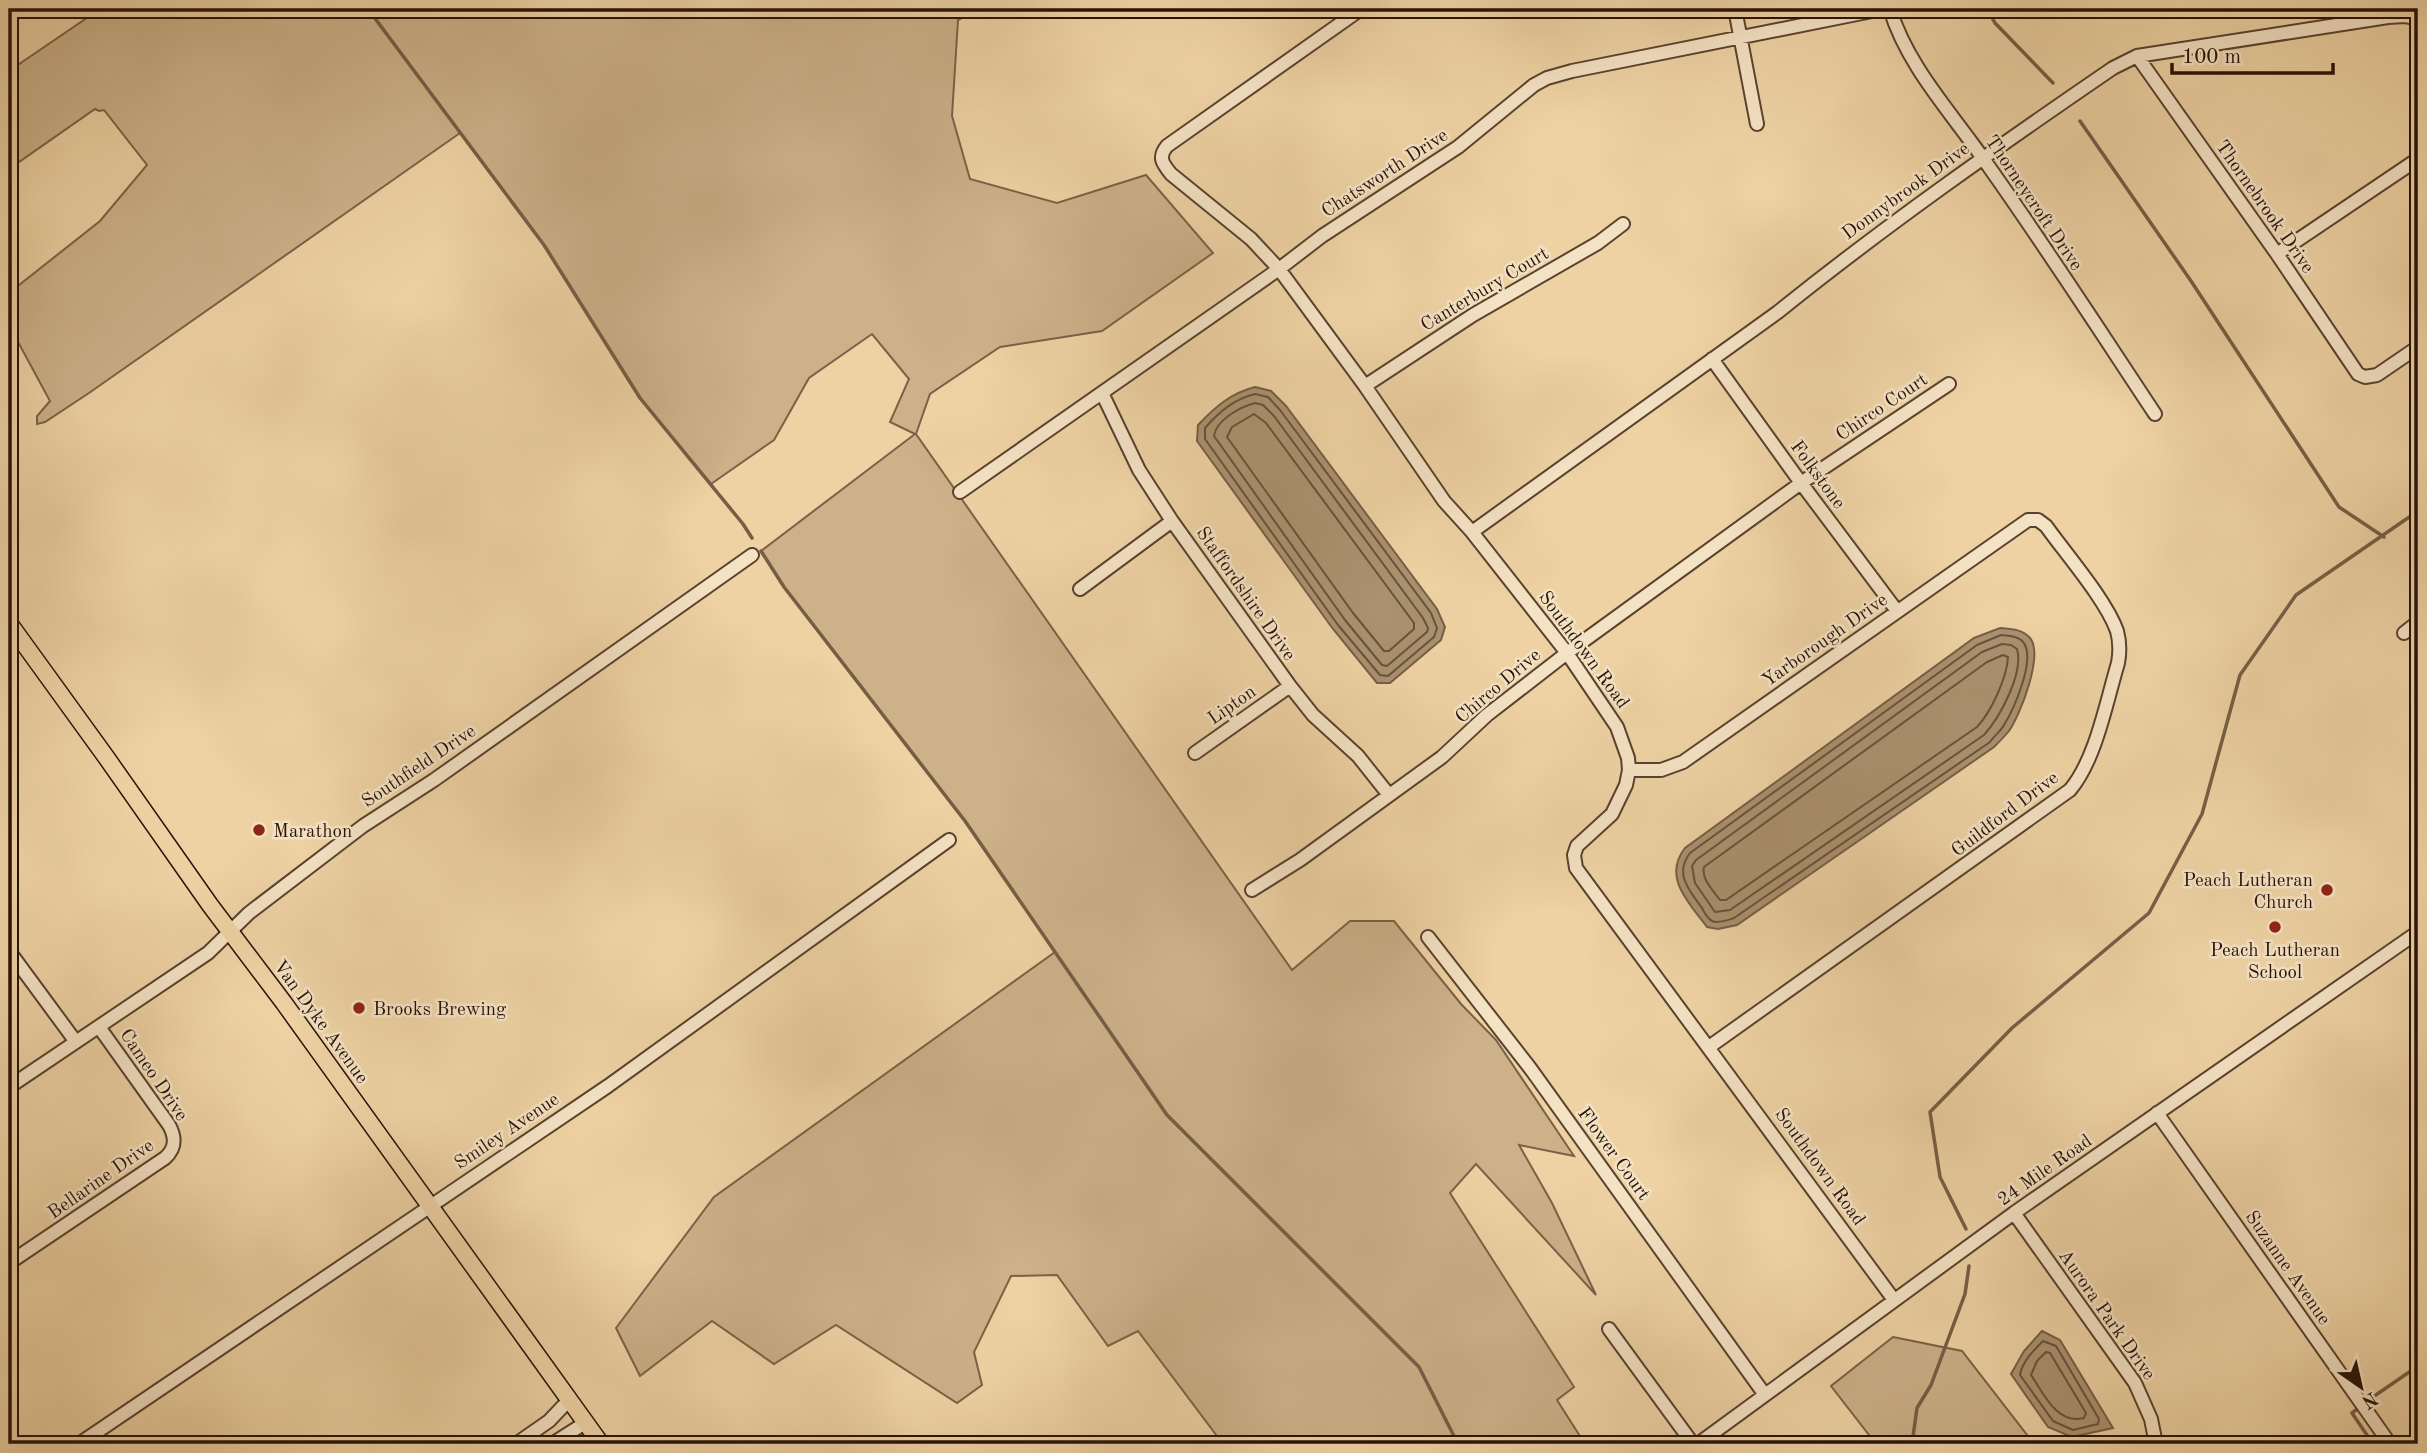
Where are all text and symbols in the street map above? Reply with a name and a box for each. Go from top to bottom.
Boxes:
scale bar [2172,32,2332,76]
text: 100 m [2182,47,2241,68]
street label: Chatsworth Drive [1319,126,1452,222]
street label: Thorneycroft Drive [1981,132,2085,274]
street label: Thornebrook Drive [2211,138,2317,277]
street label: Donnybrook Drive [1839,140,1974,244]
street label: Canterbury Court [1418,245,1552,336]
street label: Chirco Court [1833,371,1932,446]
street label: Folkstone [1786,438,1848,513]
street label: Staffordshire Drive [1192,524,1298,665]
street label: Southdown Road [1534,588,1632,713]
street label: Yarborough Drive [1759,591,1891,691]
street label: Chirco Drive [1452,646,1545,728]
street label: Lipton [1205,683,1260,729]
street label: Southfield Drive [359,722,480,812]
street label: Guildford Drive [1949,769,2062,861]
marker: Marathon [251,822,267,838]
place label: Marathon [273,823,352,842]
place label: Peach Lutheran Church [2183,872,2313,913]
marker: Peach Lutheran Church [2319,882,2335,898]
marker: Peach Lutheran School [2267,919,2283,935]
place label: Peach Lutheran School [2210,942,2340,983]
street label: Van Dyke Avenue [269,957,371,1088]
marker: Brooks Brewing [351,1000,367,1016]
place label: Brooks Brewing [373,1001,507,1020]
street label: Cameo Drive [115,1026,191,1125]
street label: Smiley Avenue [452,1090,563,1174]
street label: Flower Court [1573,1105,1653,1204]
street label: Southdown Road [1770,1105,1868,1230]
street label: 24 Mile Road [1995,1132,2096,1210]
street label: Bellarine Drive [45,1137,158,1223]
street label: Suzanne Avenue [2241,1208,2333,1329]
street label: Aurora Park Drive [2054,1247,2158,1384]
north arrow [2326,1352,2396,1422]
text: N [2357,1387,2380,1411]

